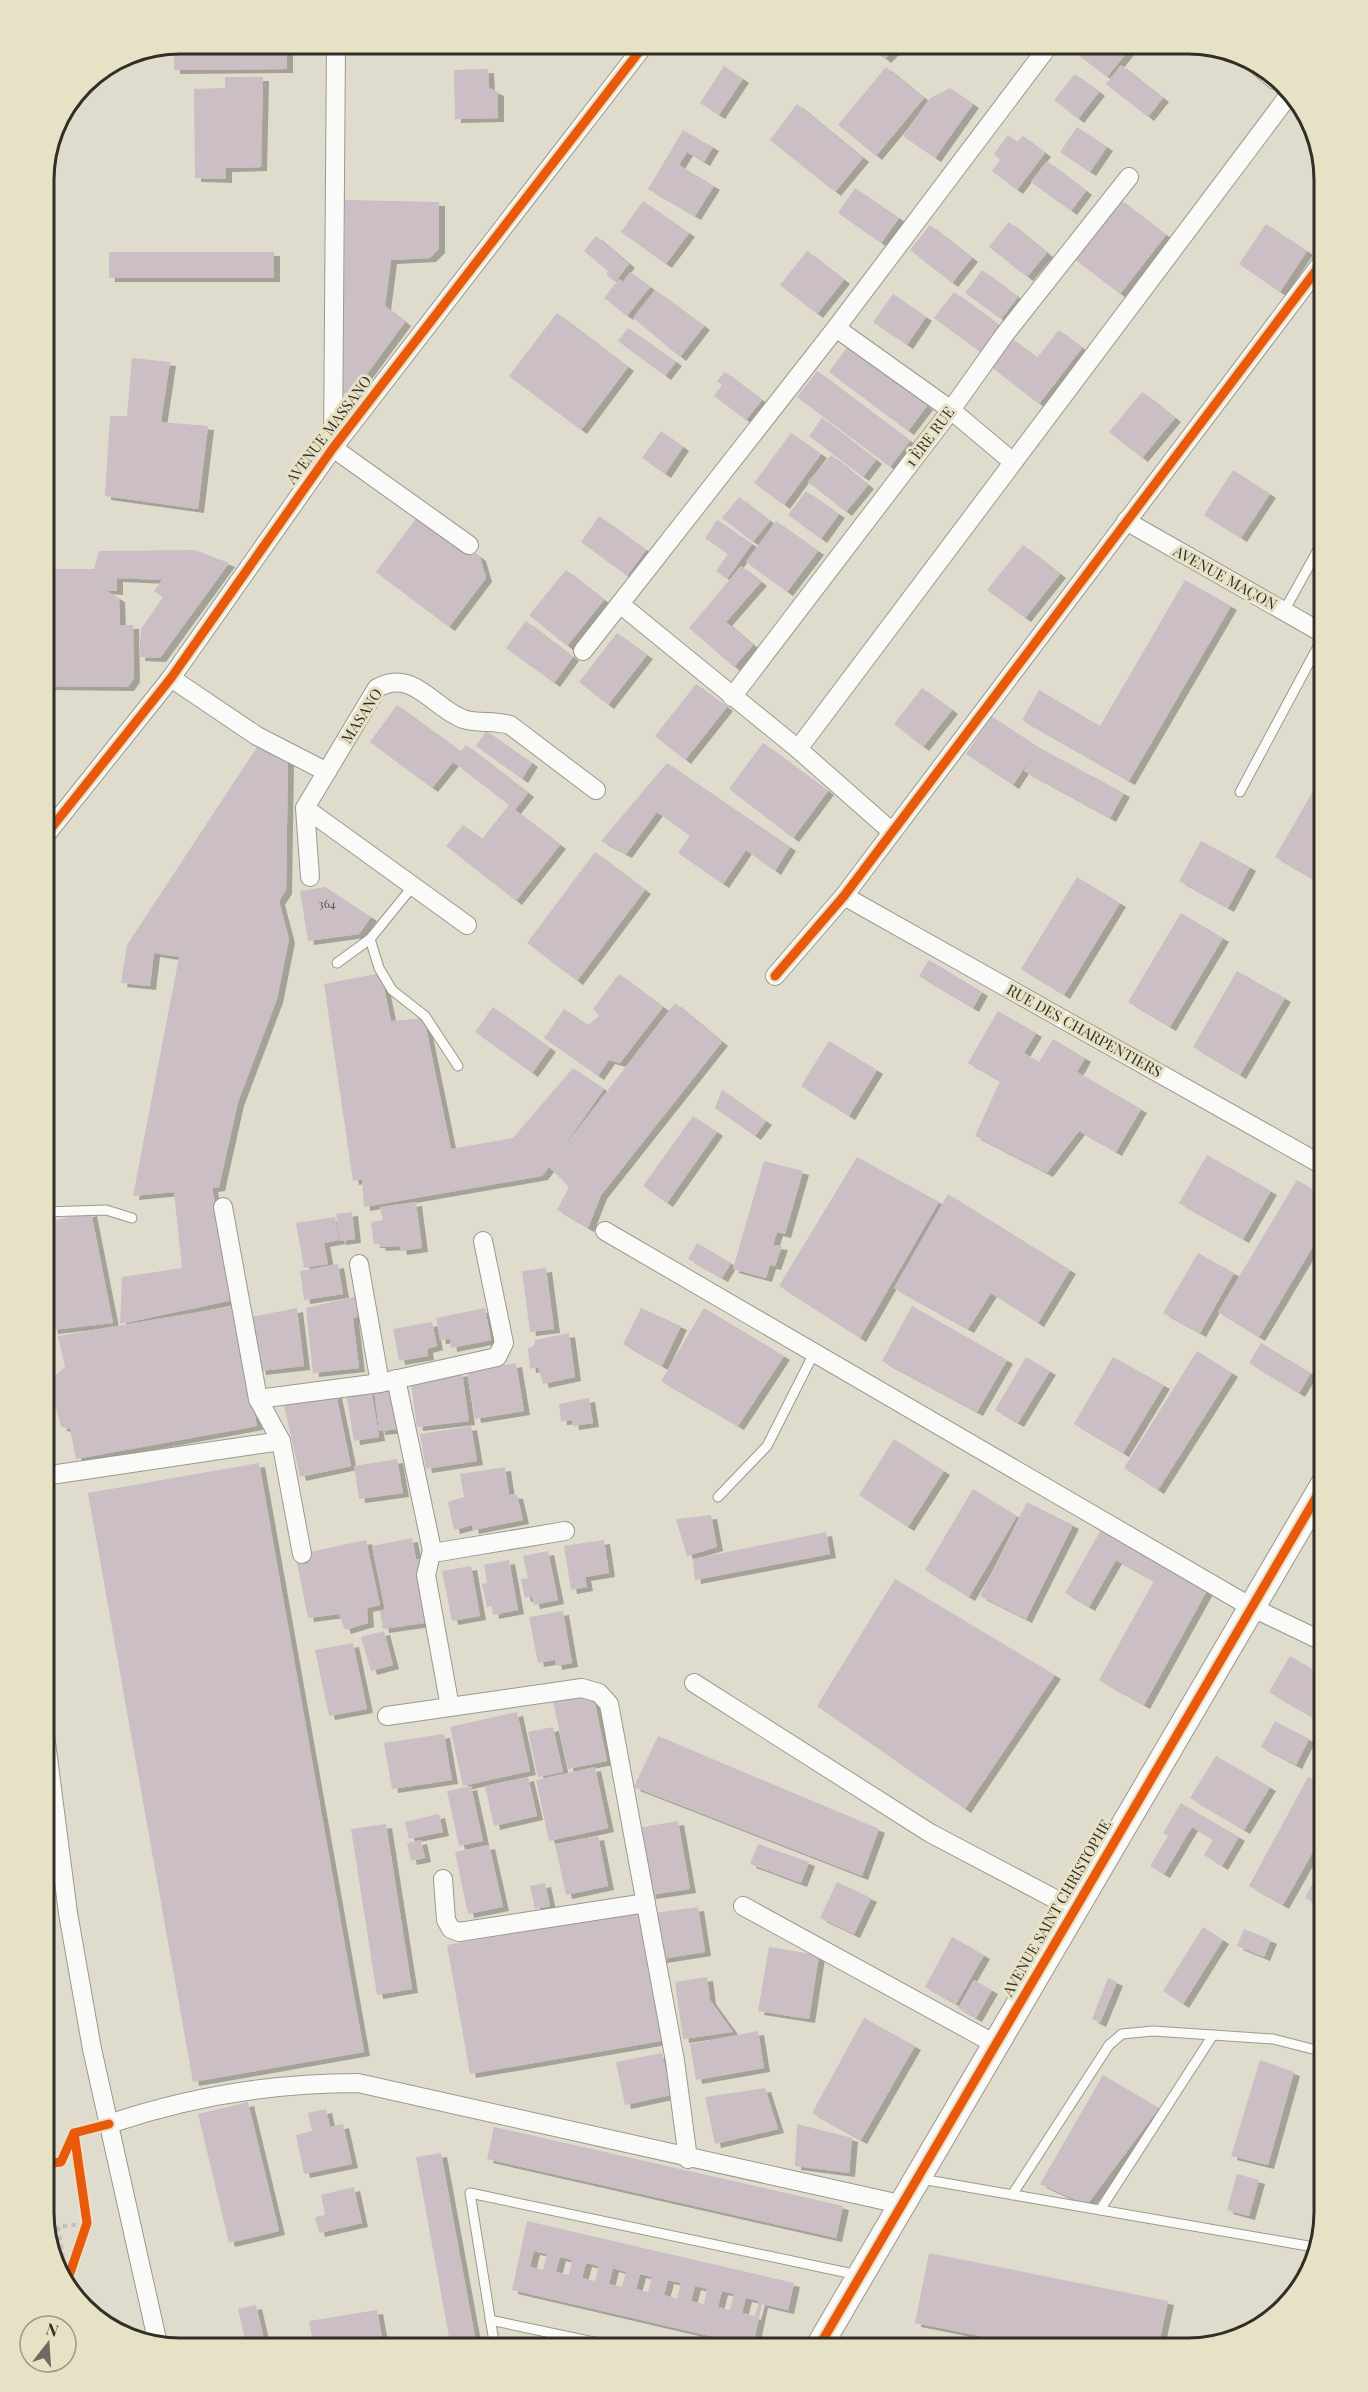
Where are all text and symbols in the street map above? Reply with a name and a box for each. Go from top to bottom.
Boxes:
street label: AVENUE MASSANO [280,371,375,488]
street label: 1 ÈRE RUE [900,402,958,470]
street label: AVENUE MAÇON [1169,540,1281,614]
street label: MASANO [336,684,386,747]
house number: 364 [318,895,336,911]
street label: RUE DES CHARPENTIERS [1003,979,1166,1081]
street label: AVENUE SAINT CHRISTOPHE [997,1816,1115,2000]
north arrow [18,2314,78,2374]
text: N [44,2317,62,2341]

